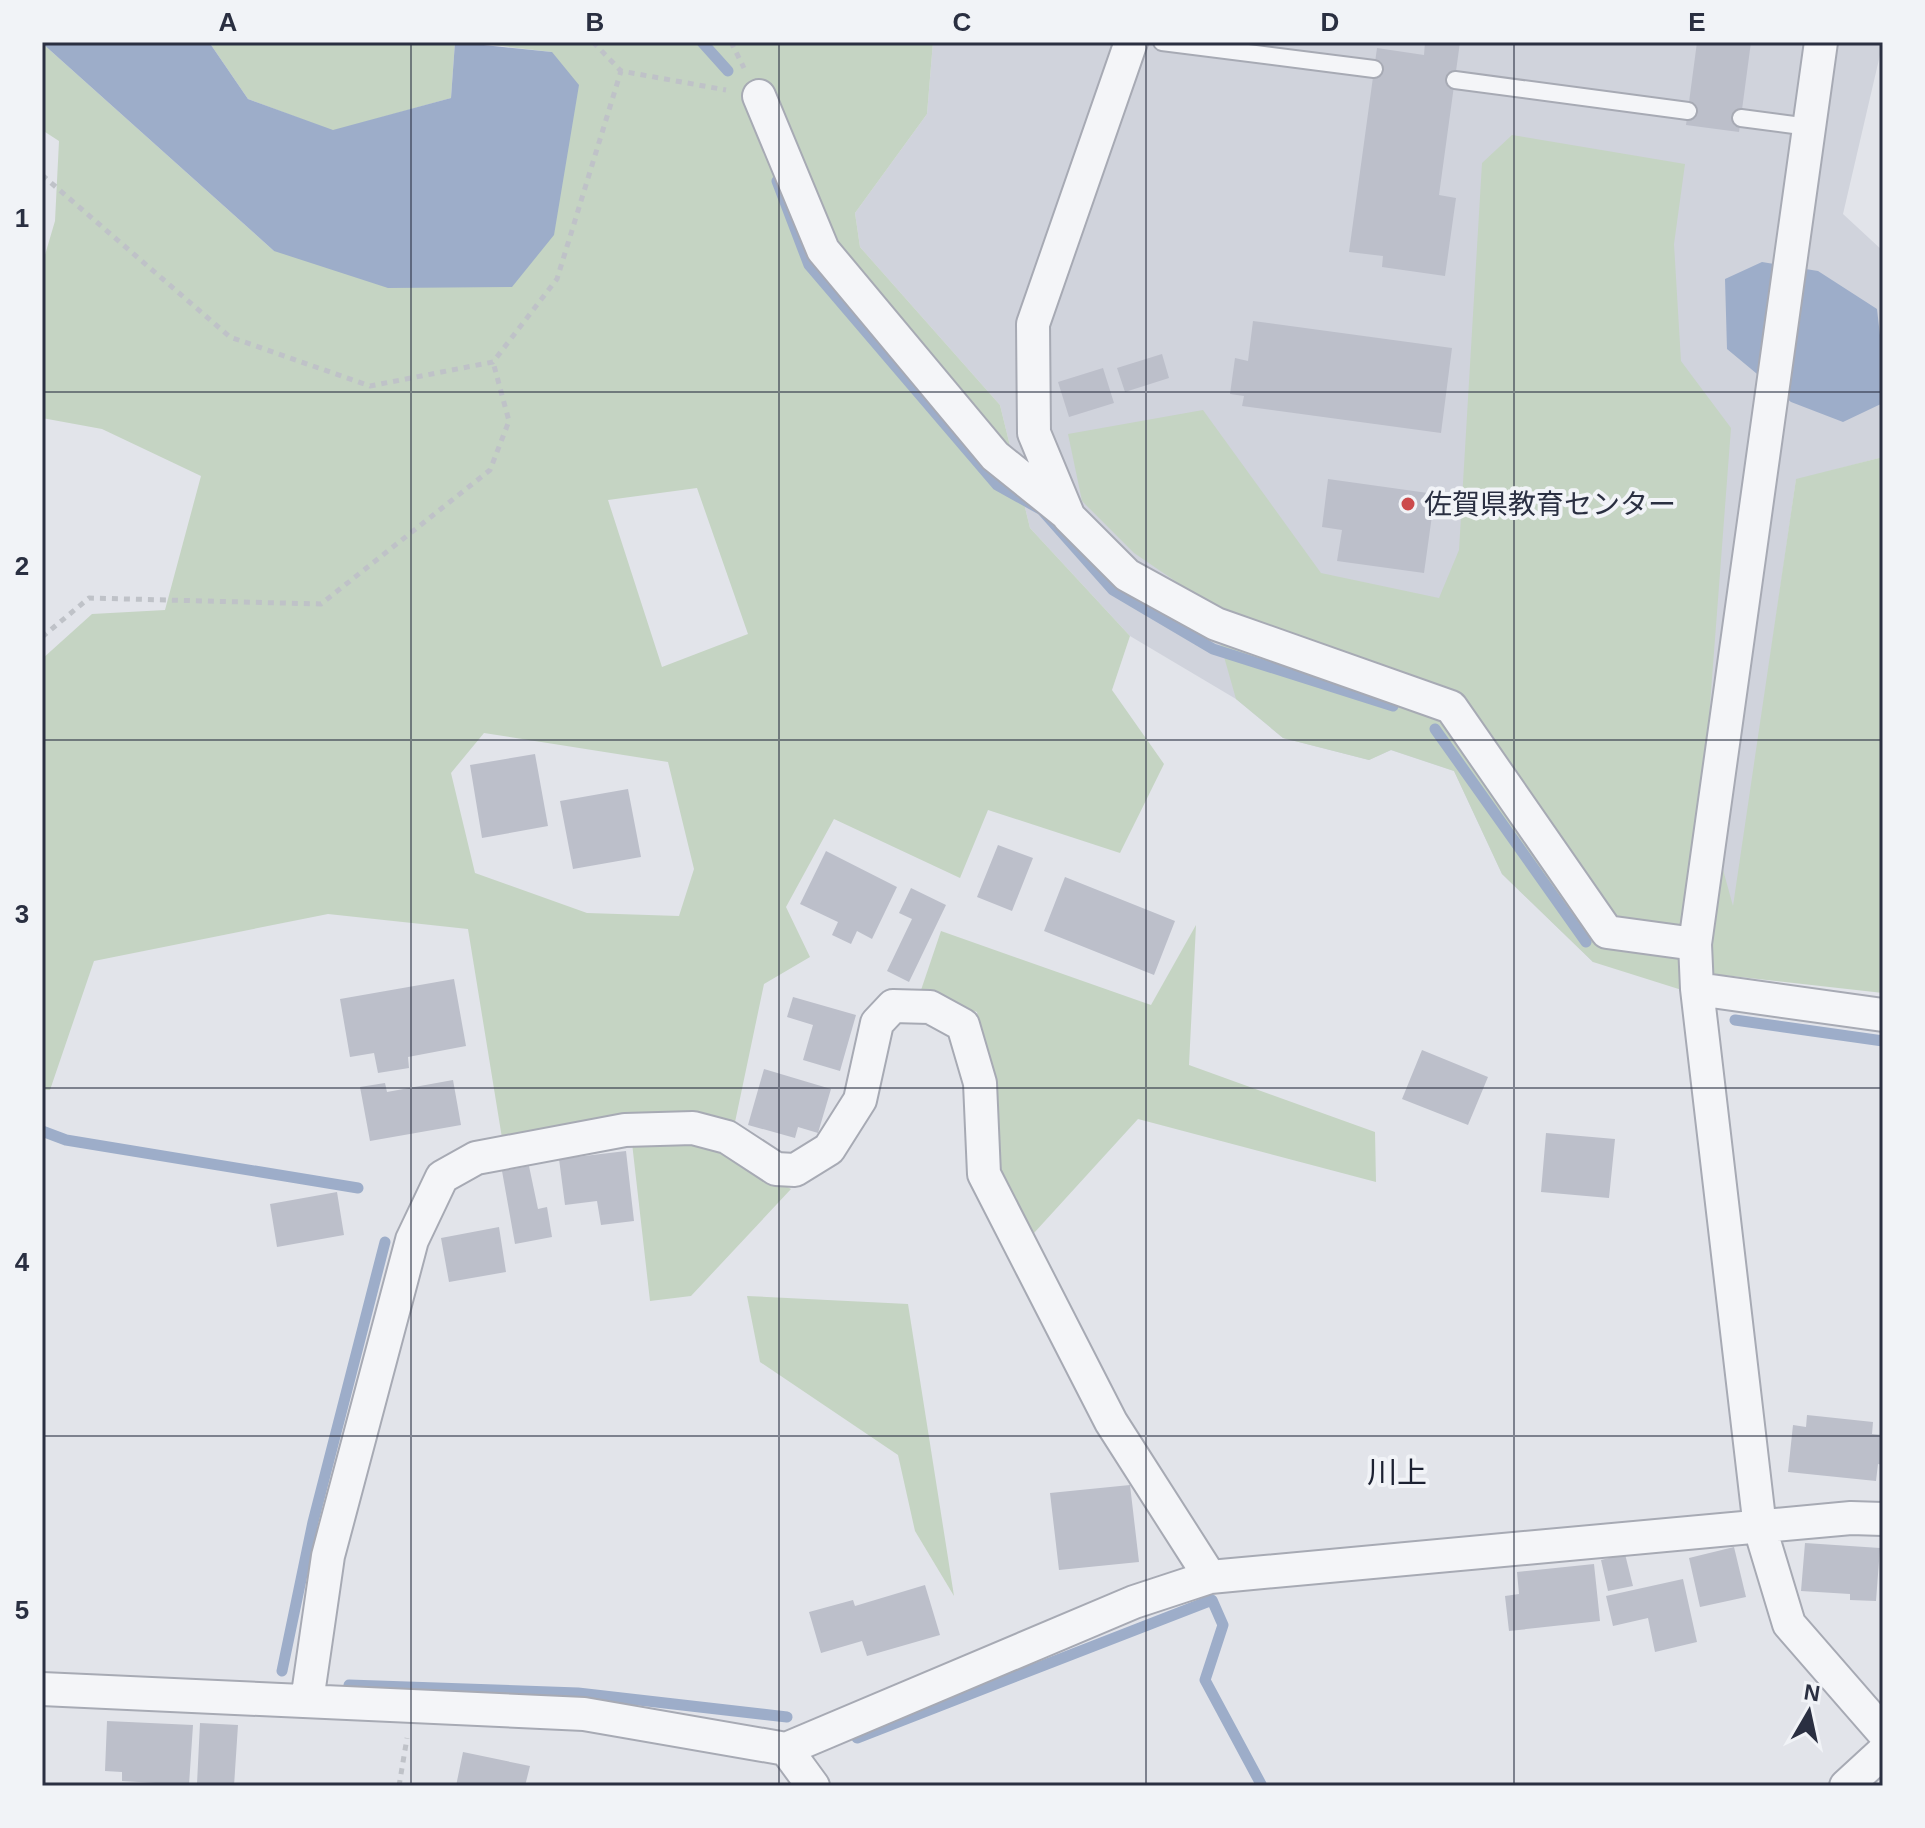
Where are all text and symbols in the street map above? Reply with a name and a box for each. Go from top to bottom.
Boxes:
text: A [219,7,238,37]
text: B [586,7,604,37]
text: C [953,7,972,37]
text: D [1321,7,1339,37]
text: E [1688,7,1706,37]
text: 1 [15,203,29,233]
place label: 佐賀県教育センター [1424,489,1676,520]
marker: 佐賀県教育センター [1399,495,1417,513]
text: 2 [15,551,29,581]
text: 3 [15,899,29,929]
text: 4 [15,1247,30,1277]
district label: 川上 [1367,1456,1427,1489]
text: 5 [15,1595,29,1625]
north arrow [1769,1672,1849,1752]
text: N [1802,1679,1822,1706]

